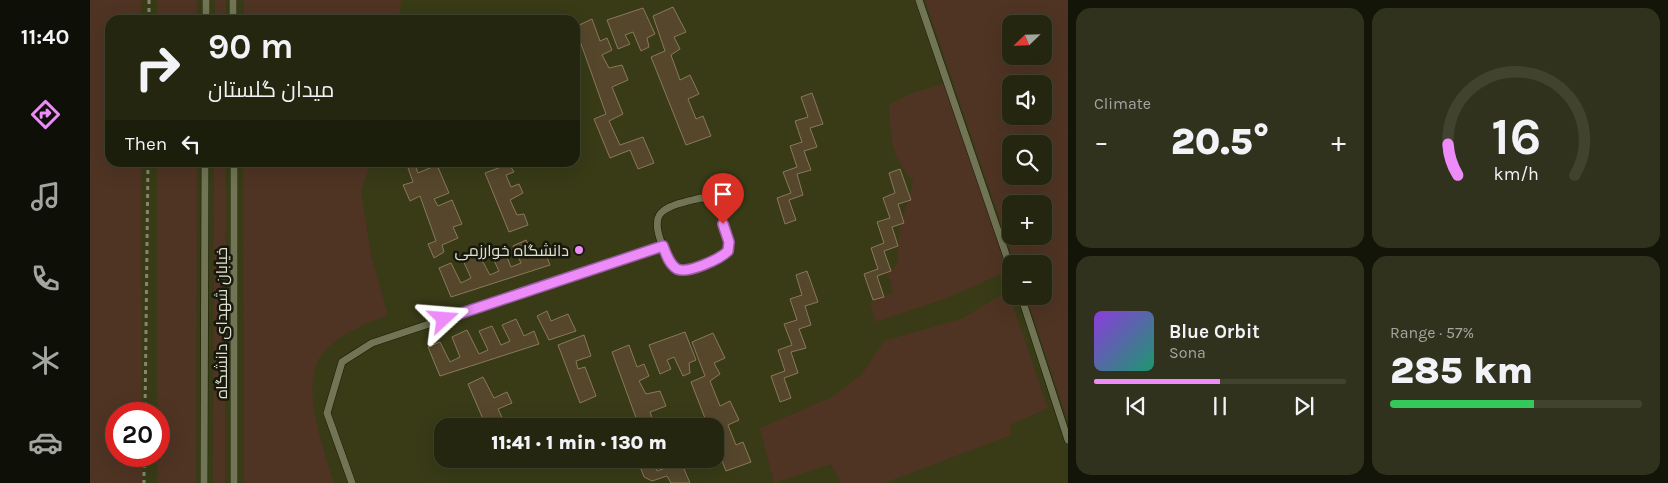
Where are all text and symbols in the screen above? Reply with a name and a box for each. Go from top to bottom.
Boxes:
north arrow [1002,15,1052,65]
map controls [1002,15,1052,305]
text: 11:40 [21,24,69,50]
text: 90 m [208,26,294,67]
icon: right [125,35,190,100]
button: sound [1002,75,1052,125]
text: میدان گلستان [208,77,334,103]
text: Climate [1094,94,1151,113]
icon: directions [28,97,63,132]
text: 16 [1491,106,1541,167]
text: 20.5° [1171,119,1269,164]
text: − [1094,125,1109,158]
text: + [1331,125,1346,158]
icon: left [177,130,205,158]
text: Then [125,133,167,155]
button: search [1002,135,1052,185]
text: km/h [1493,164,1539,185]
pin [702,173,744,224]
icon: music [28,179,63,214]
icon: arrive [709,180,737,208]
button: + [1002,195,1052,245]
place label: دانشگاه خوارزمی [454,241,569,261]
marker: دانشگاه خوارزمی [573,244,585,256]
street label: خیابان شهدای دانشگاه [212,247,232,399]
button: − [1002,255,1052,305]
icon: phone [28,261,63,296]
position arrow [417,292,469,344]
text: Blue Orbit [1169,321,1260,343]
text: Range · 57% [1390,323,1474,342]
icon: climate [28,343,63,378]
text: Sona [1169,343,1206,362]
text: 285 km [1390,348,1533,393]
icon: previous [1122,392,1150,420]
icon: pause [1206,392,1234,420]
icon: next [1290,392,1318,420]
speed limit sign: 20 [105,402,170,467]
icon: car [28,425,63,460]
text: 11:41 · 1 min · 130 m [491,432,667,454]

